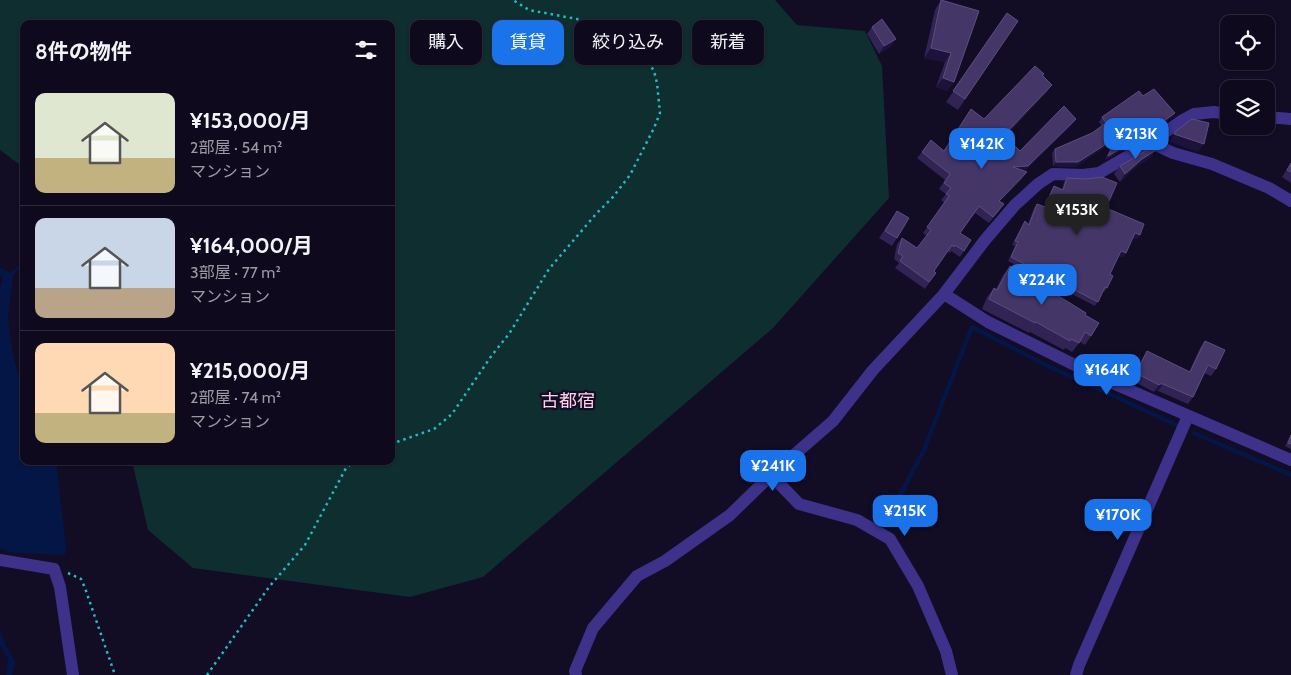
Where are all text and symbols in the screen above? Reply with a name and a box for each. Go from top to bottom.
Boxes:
map controls [1220,15,1275,135]
button: locate [1220,15,1275,70]
chip: 購入 [410,20,482,65]
chip: 賃貸 [492,20,564,65]
chip: 絞り込み [574,20,682,65]
chip: 新着 [692,20,764,65]
icon: filters [352,36,380,64]
text: 8件の物件 [35,39,132,64]
button: layers [1220,80,1275,135]
text: ¥153,000/月 [190,108,310,133]
icon: home [75,113,135,173]
pin: ¥213K [1101,118,1171,160]
text: ¥213K [1115,124,1157,143]
pin: ¥142K [947,128,1017,170]
text: ¥142K [960,134,1004,153]
text: 2部屋 · 54 m² [190,138,282,157]
text: マンション [190,162,270,181]
pin: ¥153K [1042,194,1112,236]
text: ¥153K [1056,200,1098,219]
text: ¥164,000/月 [190,233,313,258]
icon: home [75,238,135,298]
text: 3部屋 · 77 m² [190,263,281,282]
pin: ¥224K [1007,264,1077,306]
text: ¥224K [1019,270,1065,289]
text: マンション [190,287,270,306]
pin: ¥164K [1072,354,1142,396]
text: ¥215,000/月 [190,358,310,383]
text: ¥164K [1085,360,1129,379]
icon: home [75,363,135,423]
text: 2部屋 · 74 m² [190,388,281,407]
district label: 古都宿 [541,390,595,412]
text: マンション [190,412,270,431]
pin: ¥241K [738,450,808,492]
text: ¥241K [751,456,795,475]
pin: ¥215K [870,494,940,537]
pin: ¥170K [1083,498,1153,541]
text: ¥215K [884,501,926,520]
text: ¥170K [1096,505,1140,524]

